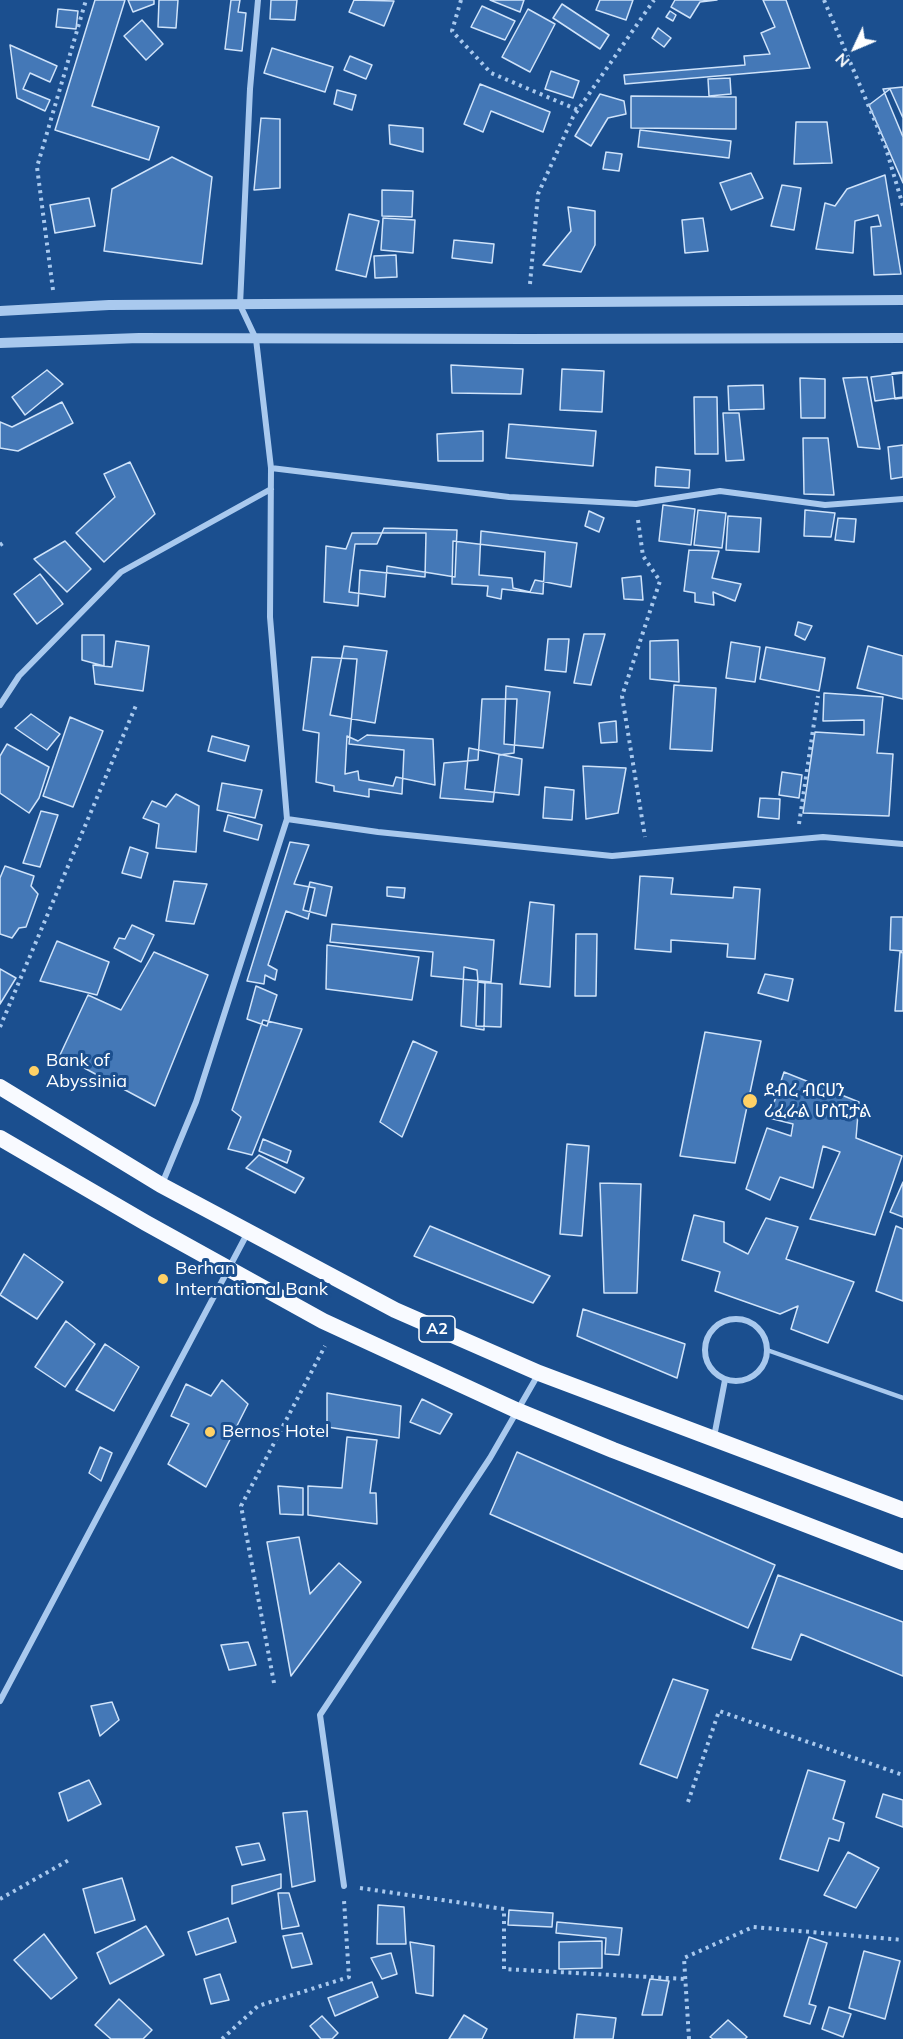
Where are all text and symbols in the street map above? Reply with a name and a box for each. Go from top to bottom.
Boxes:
north arrow [825,18,885,78]
text: N [831,49,853,72]
place label: Bank of Abyssinia [46,1050,127,1092]
marker: Bank of Abyssinia [27,1064,41,1078]
place label: ደብረ ብርሀን ሪፈራል ሆስፒታል [764,1080,871,1122]
marker: ደብረ ብርሀን ሪፈራል ሆስፒታል [741,1092,759,1110]
place label: Berhan International Bank [175,1258,328,1300]
marker: Berhan International Bank [156,1272,170,1286]
road number: A2 [419,1316,455,1342]
place label: Bernos Hotel [222,1421,329,1443]
marker: Bernos Hotel [203,1425,217,1439]

